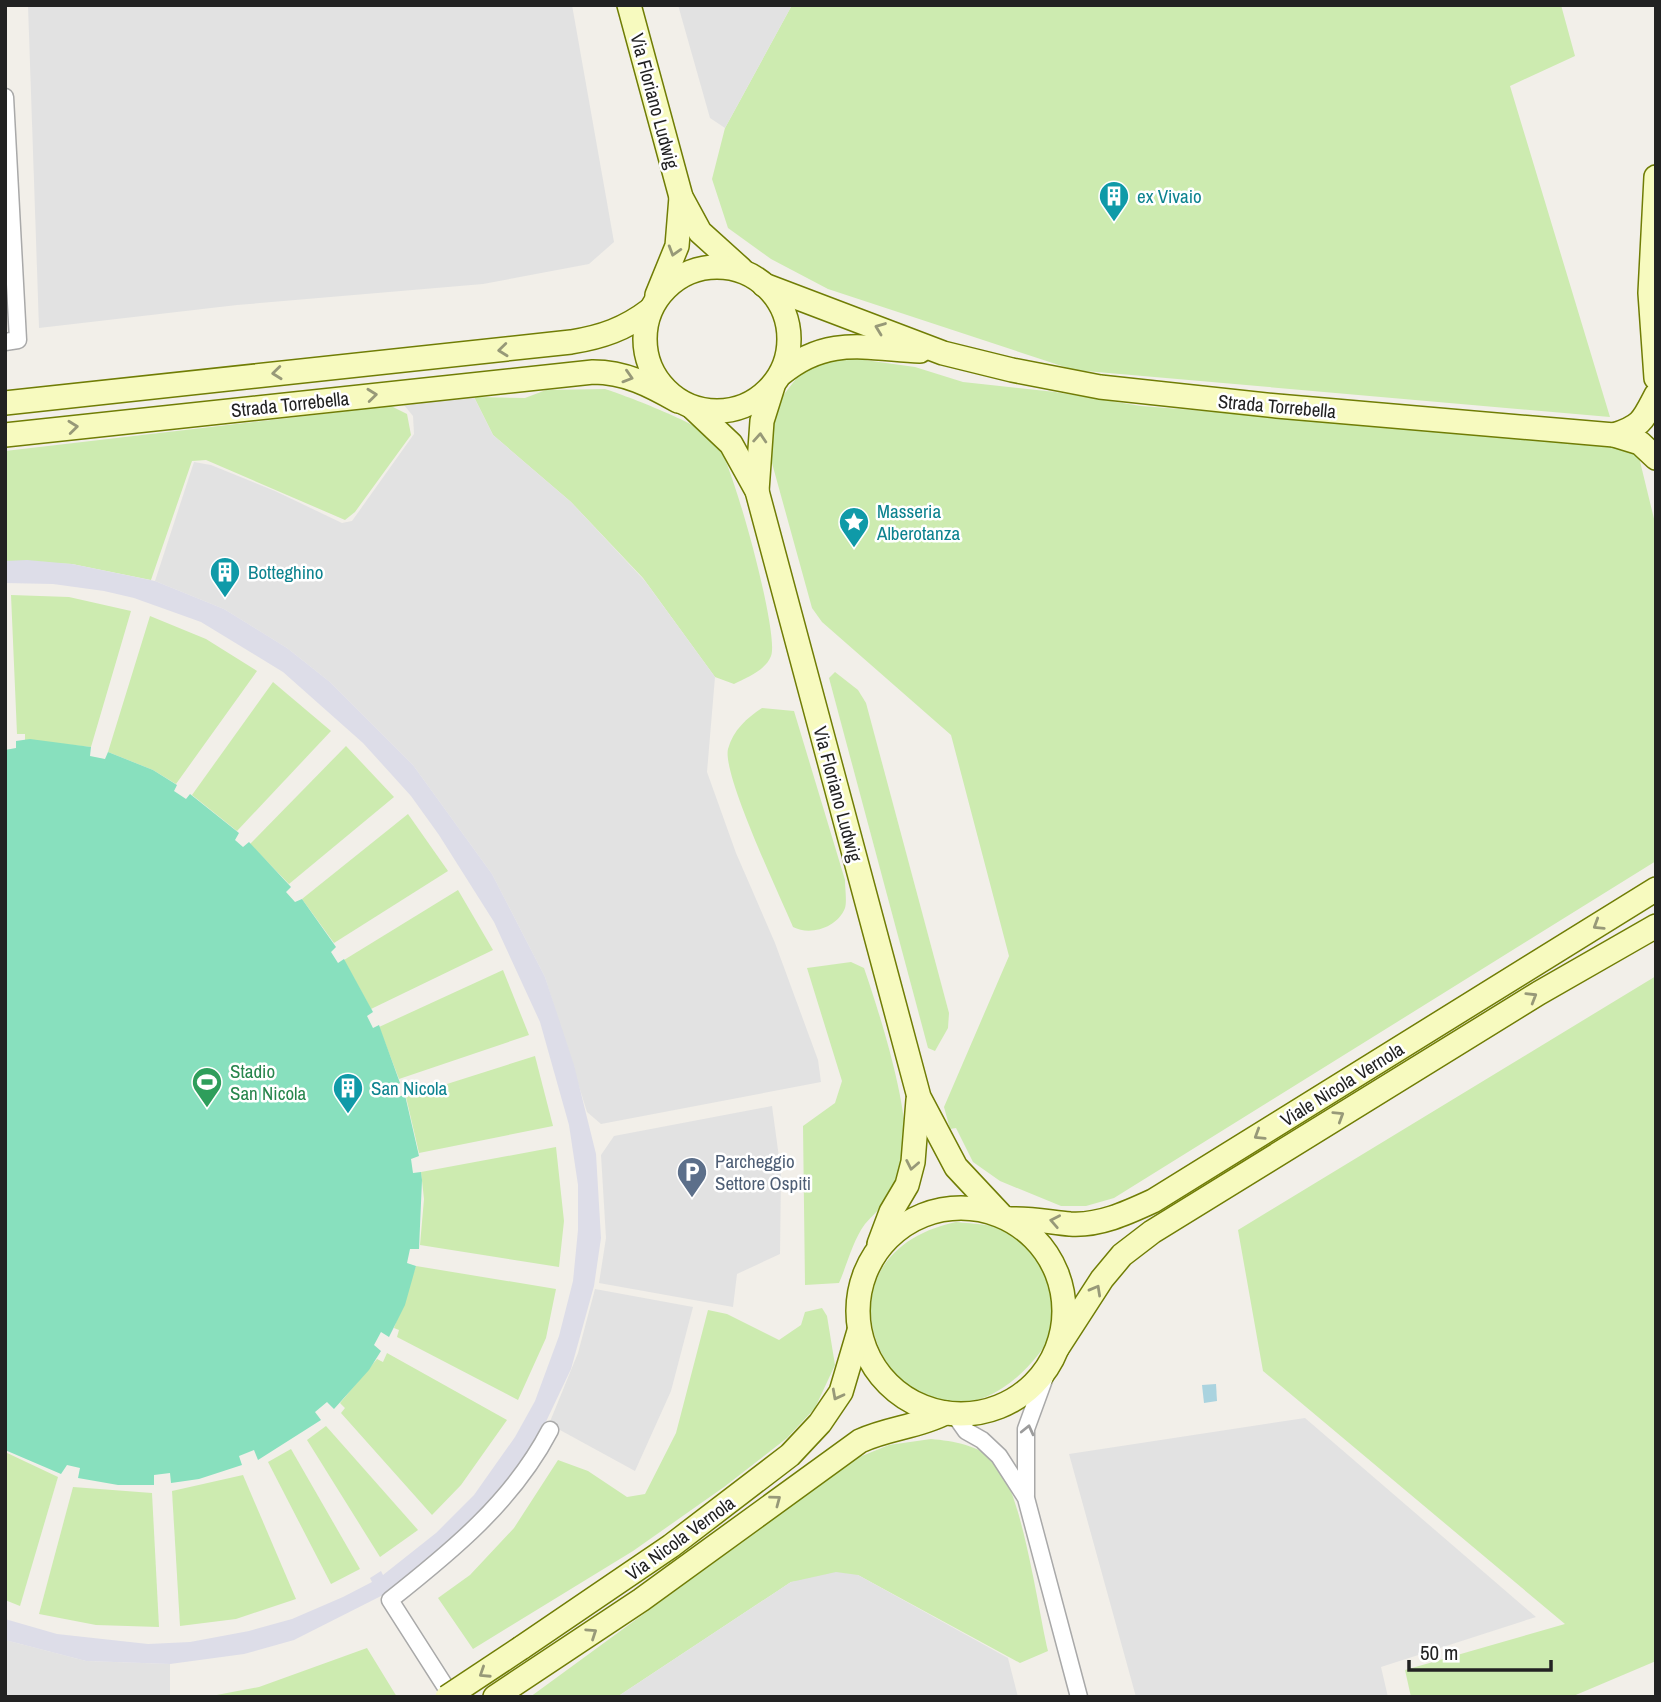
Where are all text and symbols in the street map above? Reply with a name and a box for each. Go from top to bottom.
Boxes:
street label: Via Floriano Ludwig [624,30,686,172]
building icon: ex Vivaio [1097,179,1131,223]
place label: ex Vivaio [1137,183,1202,209]
one-way arrow [667,245,682,257]
one-way arrow [874,322,886,336]
one-way arrow [497,342,509,357]
one-way arrow [271,365,282,380]
one-way arrow [622,369,634,384]
street label: Strada Torrebella [230,385,351,423]
one-way arrow [367,388,378,403]
street label: Strada Torrebella [1217,388,1337,424]
one-way arrow [67,420,79,435]
one-way arrow [752,432,767,443]
place label: Masseria Alberotanza [876,498,960,546]
place icon: Masseria Alberotanza [837,505,871,549]
building icon: Botteghino [208,555,242,599]
place label: Botteghino [248,559,323,585]
street label: Via Floriano Ludwig [807,723,869,865]
one-way arrow [1593,917,1606,930]
one-way arrow [1525,992,1538,1005]
street label: Viale Nicola Vernola [1275,1035,1409,1132]
place label: Stadio San Nicola [230,1058,307,1106]
sports icon: Stadio San Nicola [190,1065,224,1109]
building icon: San Nicola [331,1071,365,1115]
place label: San Nicola [371,1075,448,1101]
one-way arrow [1331,1111,1344,1124]
one-way arrow [1253,1127,1266,1140]
place label: Parcheggio Settore Ospiti [715,1148,811,1196]
parking icon: Parcheggio Settore Ospiti [675,1155,709,1199]
one-way arrow [905,1159,920,1171]
one-way arrow [1049,1214,1061,1229]
one-way arrow [1088,1284,1101,1297]
one-way arrow [832,1388,846,1400]
one-way arrow [1019,1424,1034,1436]
street label: Via Nicola Vernola [620,1489,740,1586]
one-way arrow [769,1496,781,1509]
one-way arrow [584,1628,597,1641]
scale bar [1409,1628,1551,1672]
text: 50 m [1420,1638,1458,1667]
one-way arrow [479,1664,492,1677]

